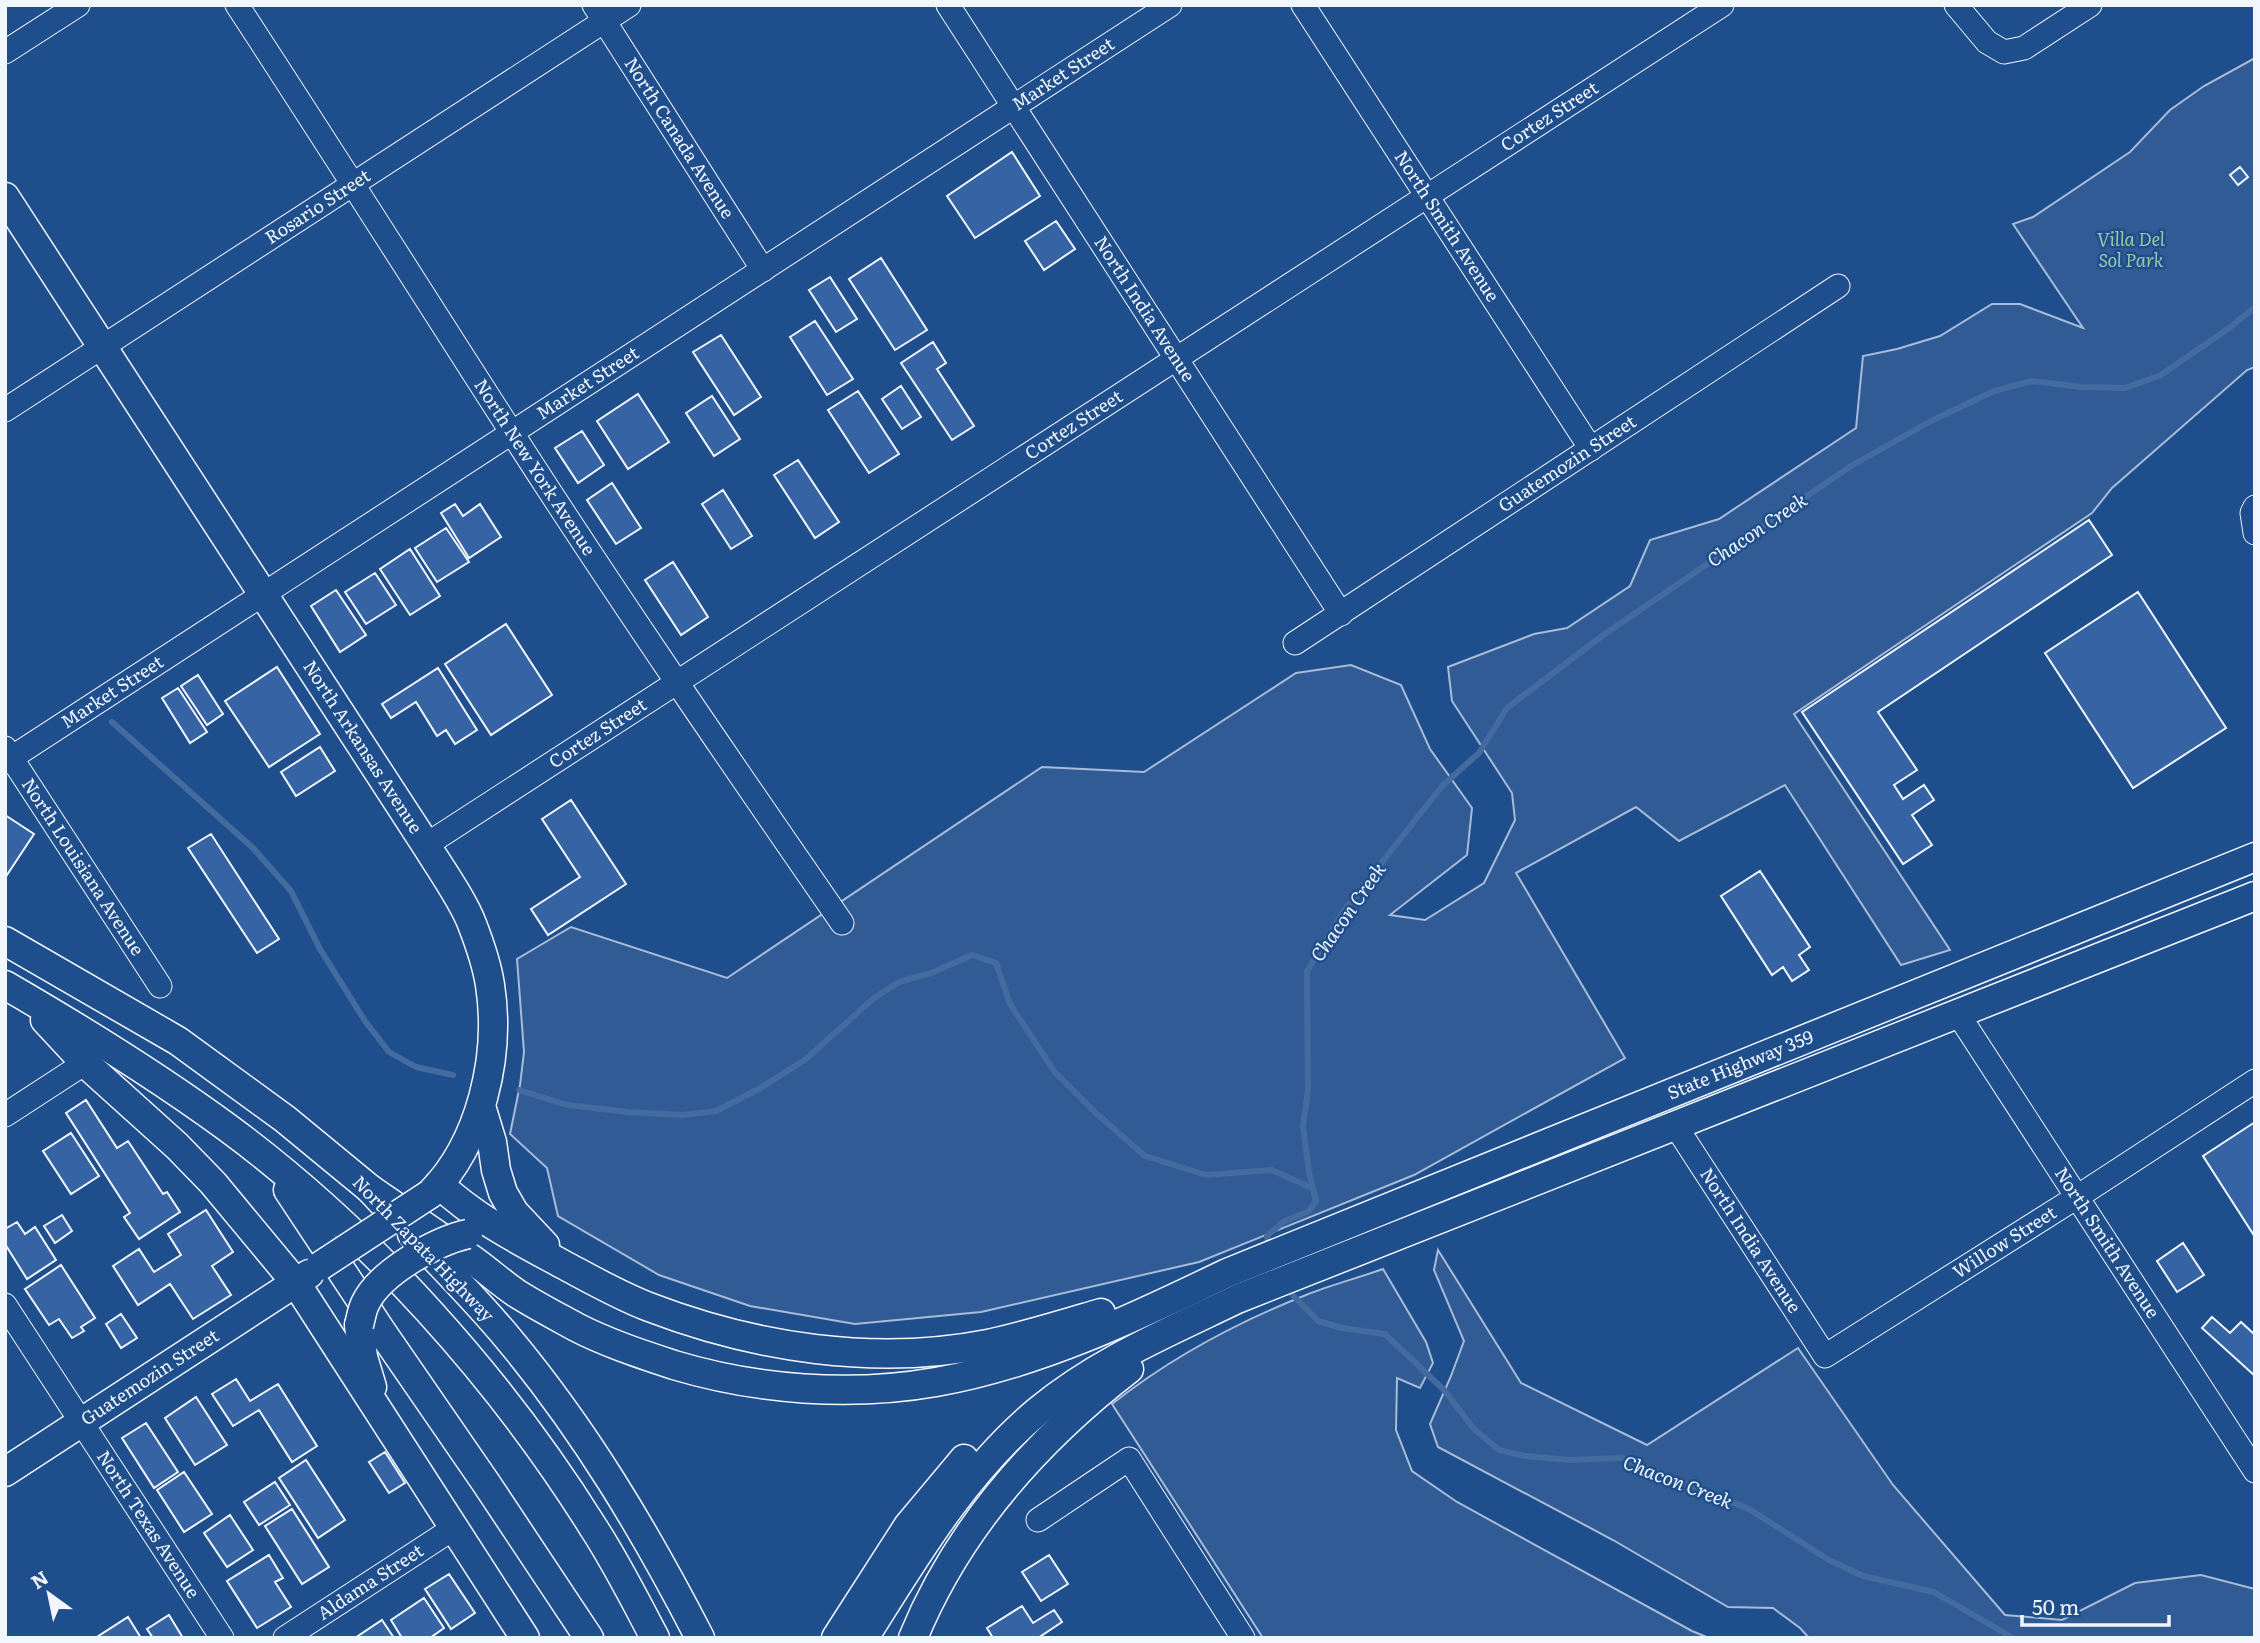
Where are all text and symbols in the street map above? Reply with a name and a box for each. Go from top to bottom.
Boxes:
street label: Market Street [1006,29,1120,117]
street label: North Canada Avenue [619,51,742,223]
street label: Cortez Street [1495,73,1604,157]
street label: North Smith Avenue [1389,145,1507,307]
street label: Rosario Street [259,161,376,250]
park label: Villa Del Sol Park [2097,225,2166,273]
street label: North India Avenue [1088,230,1203,387]
street label: Market Street [530,338,644,425]
street label: North New York Avenue [469,373,603,560]
street label: Cortez Street [1019,382,1128,466]
street label: Guatemozin Street [1492,407,1641,518]
water label: Chacon Creek [1701,485,1813,573]
street label: Market Street [55,647,169,734]
street label: North Arkansas Avenue [297,654,430,838]
street label: Cortez Street [543,690,652,774]
street label: North Louisiana Avenue [16,772,152,960]
water label: Chacon Creek [1303,856,1392,967]
street label: State Highway 359 [1663,1022,1817,1105]
street label: North Smith Avenue [2049,1161,2167,1323]
street label: North India Avenue [1694,1162,1809,1318]
street label: North Zapata Highway [347,1169,502,1328]
street label: Willow Street [1947,1198,2062,1284]
street label: Guatemozin Street [75,1321,224,1431]
street label: North Texas Avenue [91,1444,208,1603]
water label: Chacon Creek [1619,1447,1738,1515]
street label: Aldama Street [311,1536,429,1626]
north arrow [14,1559,84,1629]
text: N [25,1563,54,1595]
scale bar [2022,1584,2169,1628]
text: 50 m [2032,1590,2079,1621]

